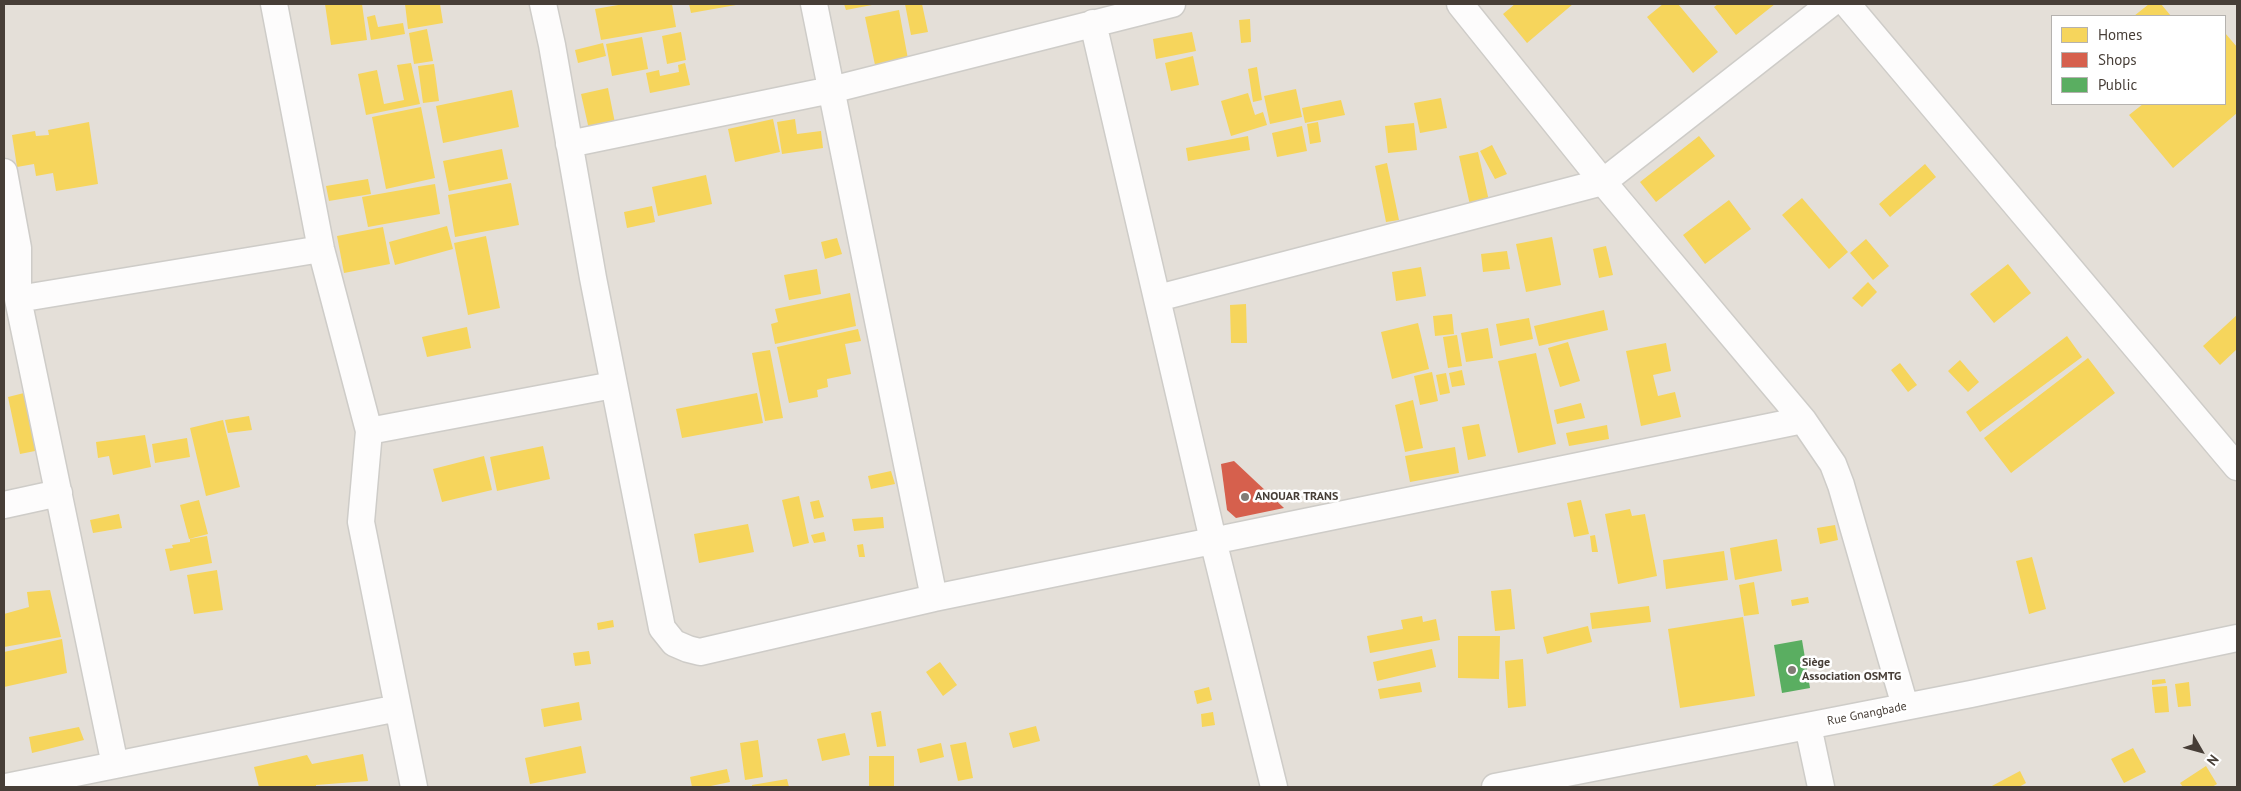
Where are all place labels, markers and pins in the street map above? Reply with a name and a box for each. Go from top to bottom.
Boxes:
place label: ANOUAR TRANS [1255,490,1338,504]
marker: ANOUAR TRANS [1239,491,1251,503]
place label: Siège Association OSMTG [1802,656,1901,684]
marker: Siège Association OSMTG [1786,664,1798,676]

